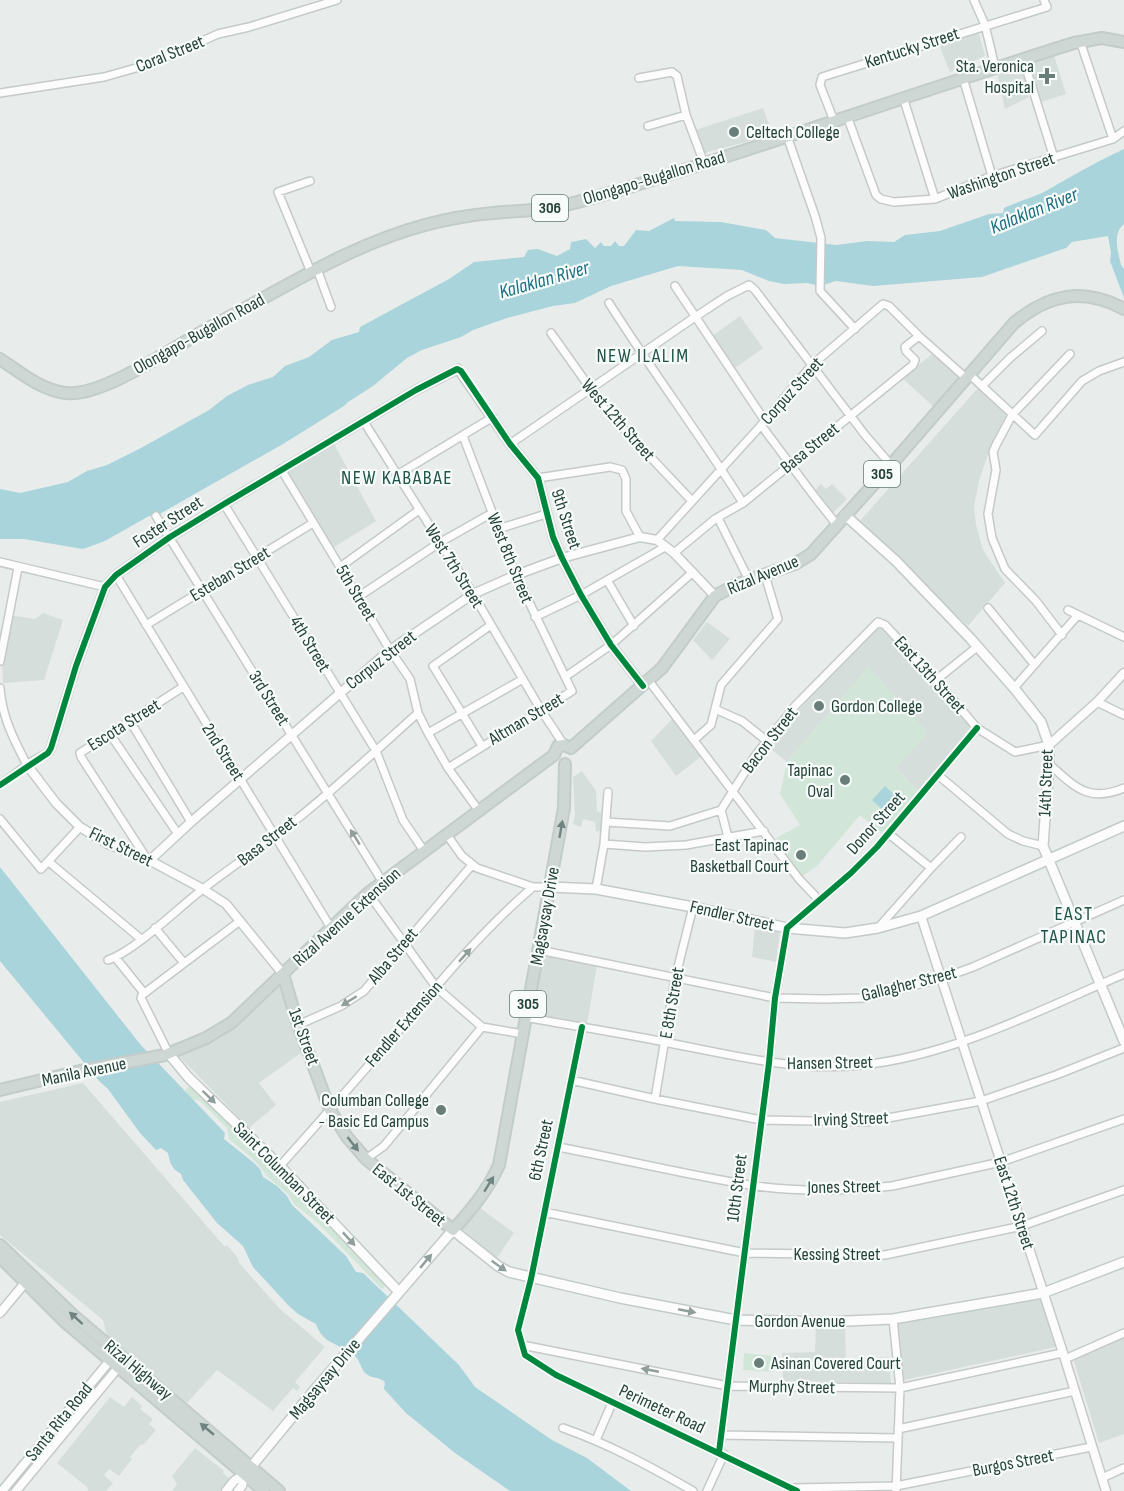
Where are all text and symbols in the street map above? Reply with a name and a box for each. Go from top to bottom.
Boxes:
street label: Kentucky Street [862,23,962,73]
street label: Coral Street [133,31,208,77]
place label: Sta. Veronica Hospital [956,56,1034,98]
marker: Sta. Veronica Hospital [1038,67,1056,85]
place label: Celtech College [746,122,840,143]
marker: Celtech College [727,125,741,139]
street label: Olongapo-Bugallon Road [581,146,727,210]
street label: Washington Street [945,148,1058,204]
water label: Kalaklan River [987,182,1083,239]
road number: 306 [532,195,568,221]
water label: Kalaklan River [496,255,593,304]
street label: Olongapo-Bugallon Road [130,289,268,379]
district label: NEW ILALIM [596,344,690,368]
street label: Corpuz Street [756,353,828,429]
street label: West 12th Street [577,375,660,466]
street label: Basa Street [777,418,844,478]
road number: 305 [864,461,900,487]
district label: NEW KABABAE [341,466,453,490]
street label: 9th Street [546,486,586,552]
street label: Foster Street [129,491,207,552]
street label: West 8th Street [482,510,538,607]
street label: West 7th Street [420,520,488,612]
street label: Esteban Street [186,542,274,606]
street label: Rizal Avenue [724,551,802,599]
street label: 5th Street [331,561,381,625]
street label: 4th Street [285,612,335,676]
street label: Corpuz Street [342,626,421,694]
street label: East 13th Street [890,632,971,718]
street label: 3rd Street [244,667,294,730]
street label: Altman Street [484,688,568,750]
street label: Escota Street [84,694,165,756]
place label: Gordon College [831,696,922,717]
marker: Gordon College [812,699,826,713]
street label: Bacon Street [738,702,803,777]
street label: 2nd Street [197,720,249,785]
street label: 14th Street [1034,748,1058,817]
place label: Tapinac Oval [787,760,833,802]
marker: Tapinac Oval [838,773,852,787]
street label: Donor Street [842,787,910,859]
street label: Basa Street [233,811,301,871]
one-way arrow [556,819,565,838]
street label: First Street [86,823,157,872]
one-way arrow [349,829,360,845]
place label: East Tapinac Basketball Court [690,835,790,877]
marker: East Tapinac Basketball Court [794,848,808,862]
street label: Rizal Avenue Extension [289,863,405,971]
street label: Magsaysay Drive [526,865,564,967]
street label: Fendler Street [688,896,777,936]
district label: EAST TAPINAC [1040,902,1108,949]
street label: Alba Street [363,923,423,989]
one-way arrow [458,948,471,963]
street label: Gallagher Street [859,962,959,1006]
street label: E 8th Street [655,965,689,1040]
street label: Fendler Extension [361,977,447,1071]
road number: 305 [510,991,546,1017]
one-way arrow [341,995,357,1006]
street label: 1st Street [284,1006,324,1069]
street label: Hansen Street [787,1052,874,1074]
street label: Manila Avenue [40,1053,128,1091]
one-way arrow [201,1090,216,1104]
place label: Columban College - Basic Ed Campus [319,1090,429,1132]
marker: Columban College - Basic Ed Campus [434,1103,448,1117]
street label: Irving Street [813,1107,889,1131]
street label: 6th Street [524,1117,558,1182]
street label: Saint Columban Street [229,1118,340,1229]
one-way arrow [346,1136,358,1151]
street label: 10th Street [722,1152,752,1223]
street label: East 12th Street [989,1154,1039,1253]
street label: East 1st Street [368,1159,450,1231]
one-way arrow [483,1176,494,1192]
street label: Jones Street [806,1176,881,1198]
one-way arrow [342,1231,355,1246]
street label: Kessing Street [794,1244,881,1265]
one-way arrow [419,1254,432,1269]
one-way arrow [490,1260,506,1272]
one-way arrow [678,1307,697,1316]
street label: Gordon Avenue [755,1311,845,1332]
one-way arrow [69,1312,84,1325]
street label: Magsaysay Drive [285,1334,365,1424]
street label: Rizal Highway [100,1336,176,1405]
place label: Asinan Covered Court [770,1353,901,1374]
marker: Asinan Covered Court [752,1356,766,1370]
one-way arrow [641,1365,660,1374]
street label: Murphy Street [749,1376,836,1398]
street label: Santa Rita Road [21,1379,97,1465]
street label: Perimeter Road [616,1380,708,1438]
one-way arrow [200,1423,215,1436]
street label: Burgos Street [971,1445,1056,1481]

